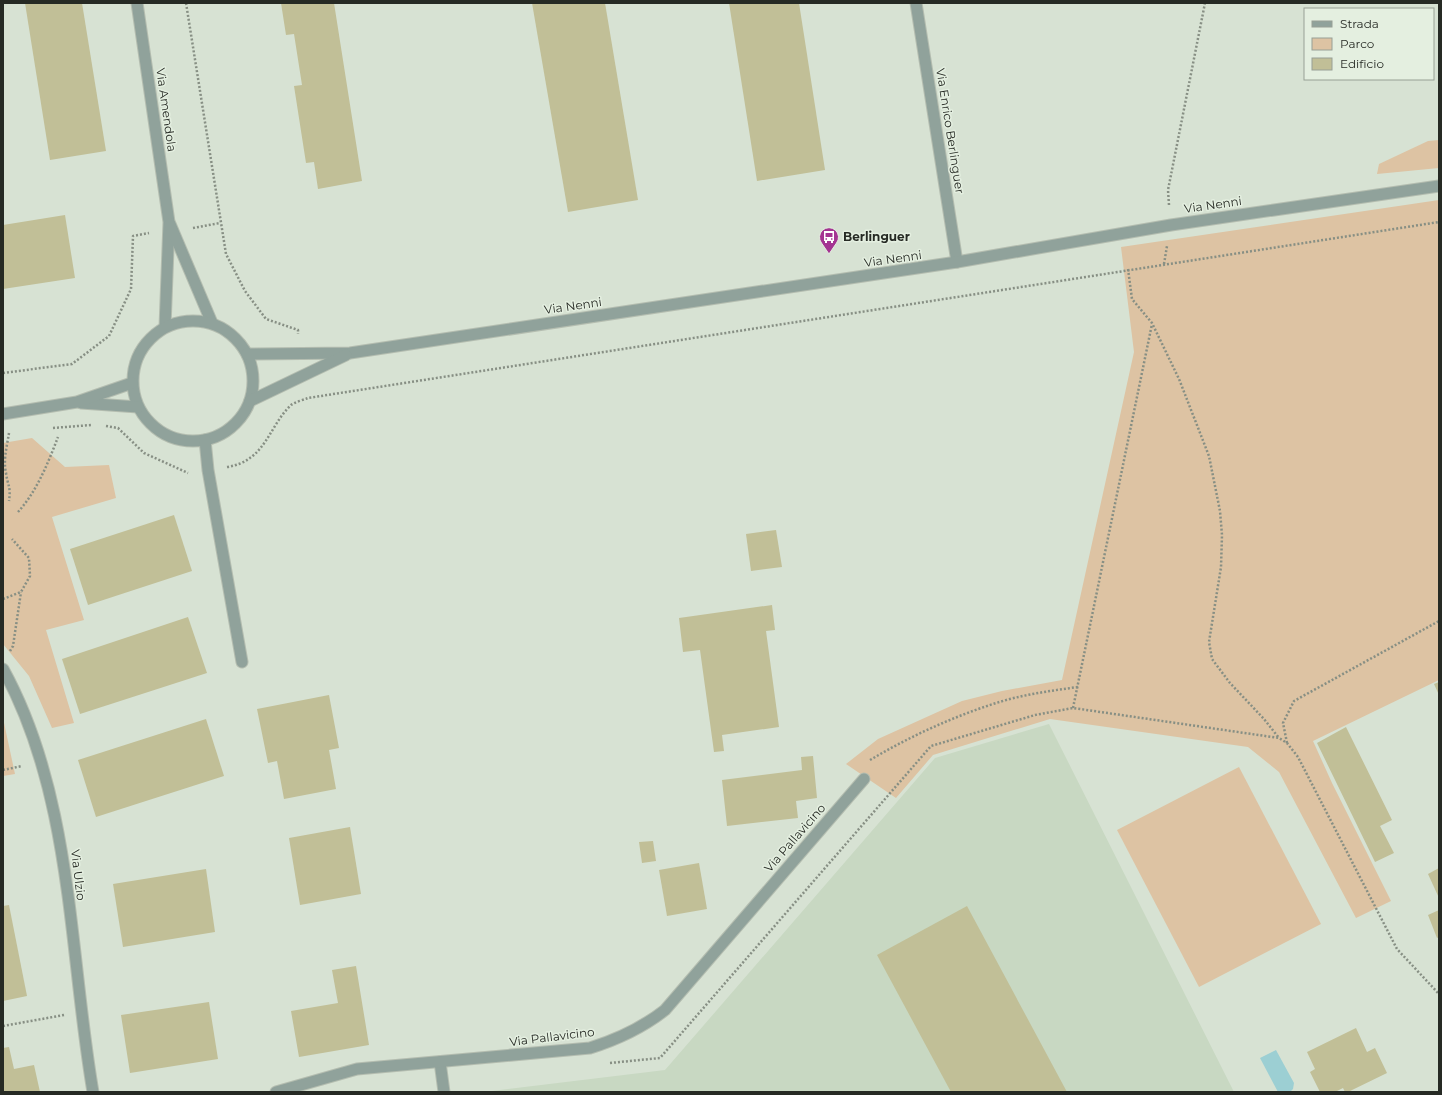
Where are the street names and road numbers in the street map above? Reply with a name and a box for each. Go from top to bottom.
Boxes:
street label: Via Amendola [153,67,180,153]
street label: Via Enrico Berlinguer [933,67,968,195]
street label: Via Nenni [1183,193,1243,216]
street label: Via Nenni [863,247,923,270]
street label: Via Nenni [543,294,603,317]
street label: Via Pallavicino [761,800,828,875]
street label: Via Ulzio [68,849,89,901]
street label: Via Pallavicino [508,1024,595,1049]

